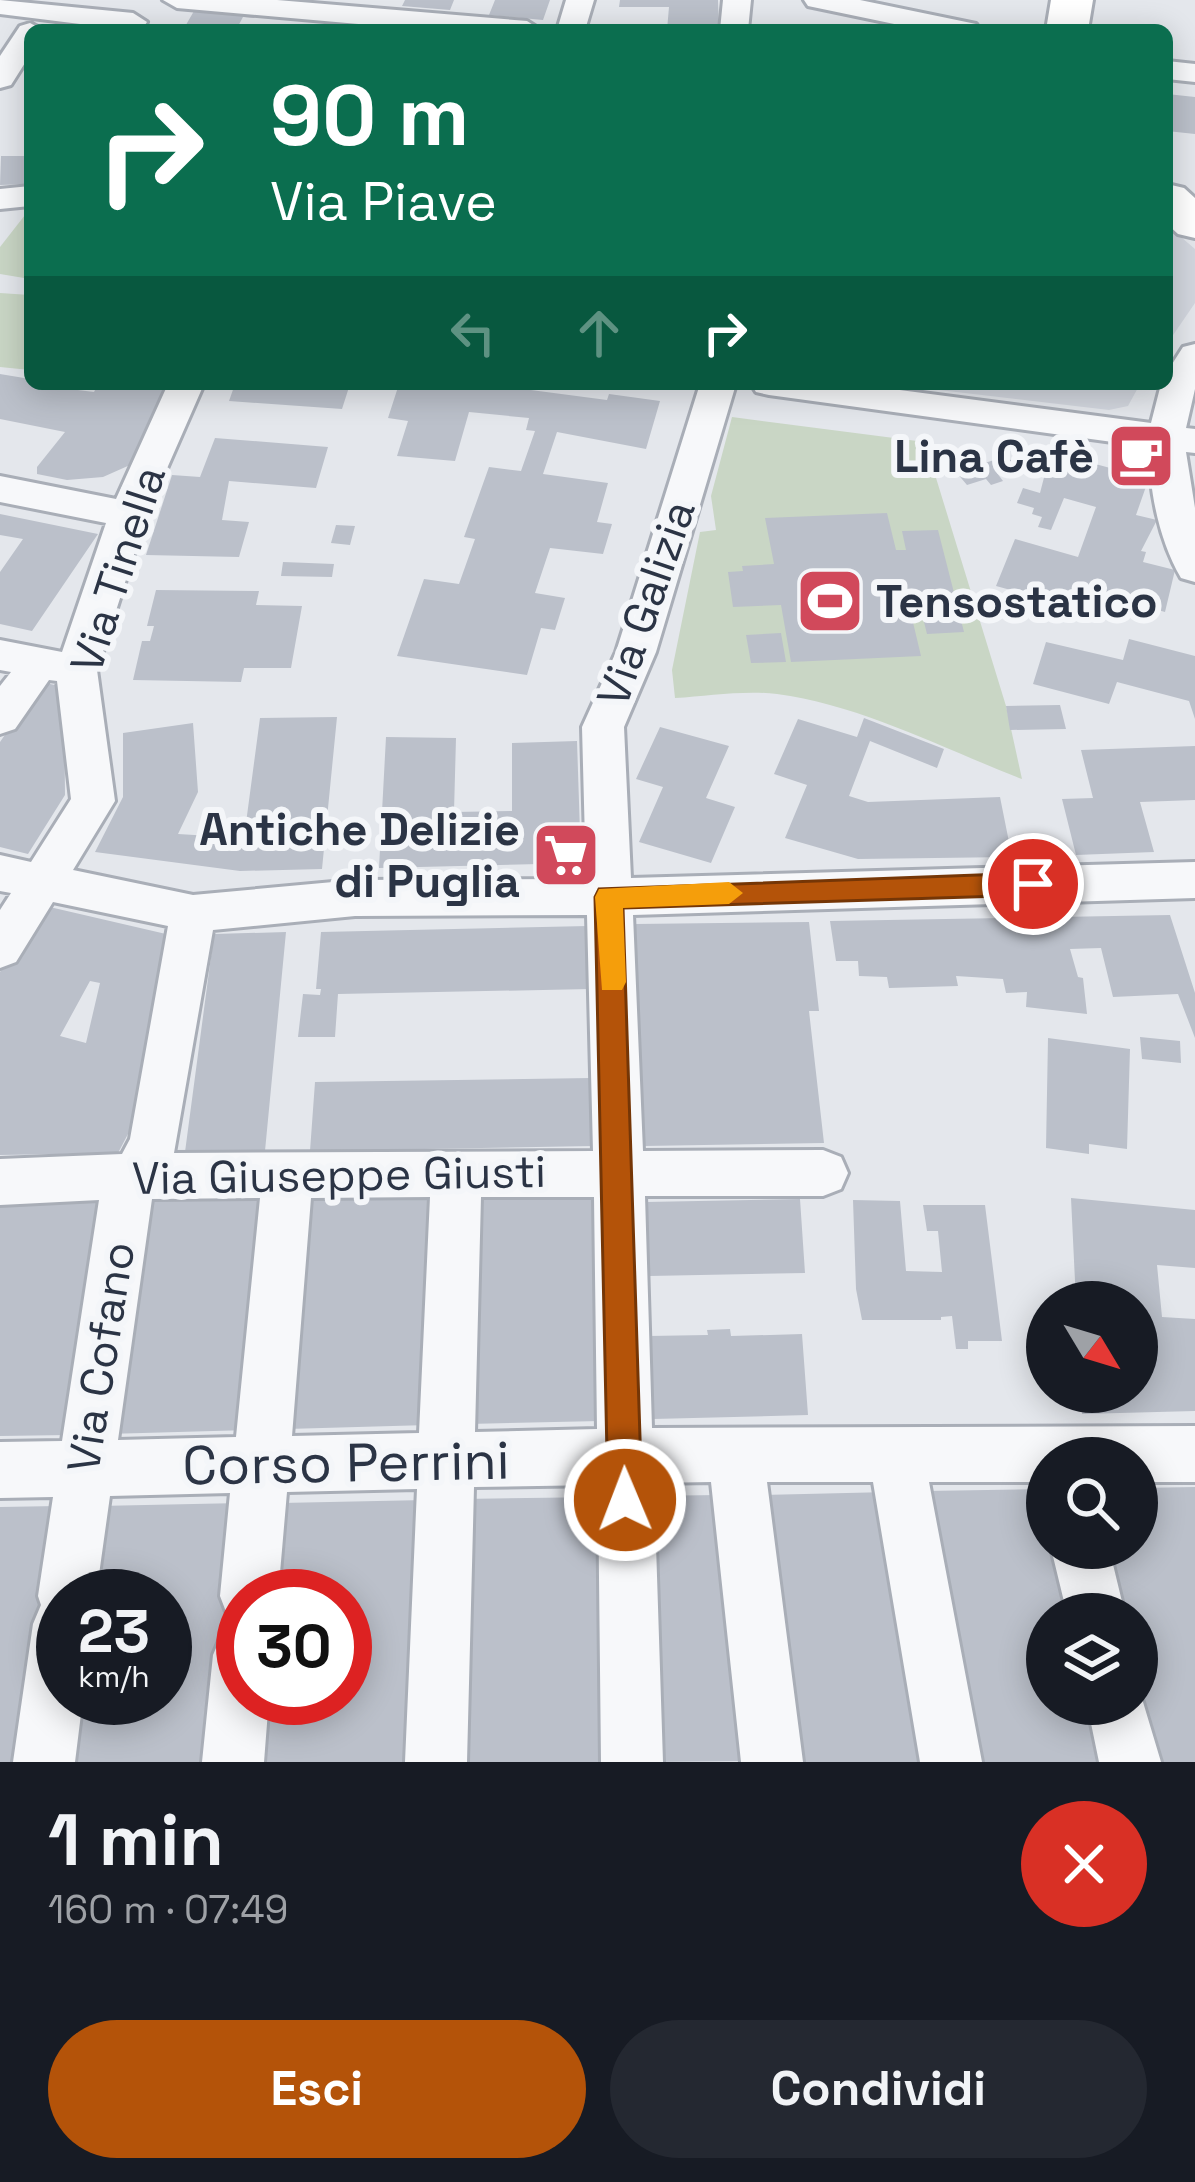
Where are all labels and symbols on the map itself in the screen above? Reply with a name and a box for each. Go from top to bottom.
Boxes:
cafe icon: Lina Cafè [1106,421,1176,491]
place label: Lina Cafè [894,428,1094,485]
street label: Via Tinella [58,458,178,680]
street label: Via Galizia [584,492,708,714]
sports icon: Tensostatico [795,566,865,636]
place label: Tensostatico [876,573,1157,630]
place label: Antiche Delizie di Puglia [199,801,520,910]
supermarket icon: Antiche Delizie di Puglia [531,820,601,890]
pin [982,833,1084,935]
street label: Via Giuseppe Giusti [131,1143,547,1207]
street label: Via Cofano [55,1238,147,1476]
north arrow [1026,1281,1158,1413]
street label: Corso Perrini [182,1426,510,1500]
position arrow [562,1437,688,1563]
speed limit sign: 30 [216,1569,372,1725]

